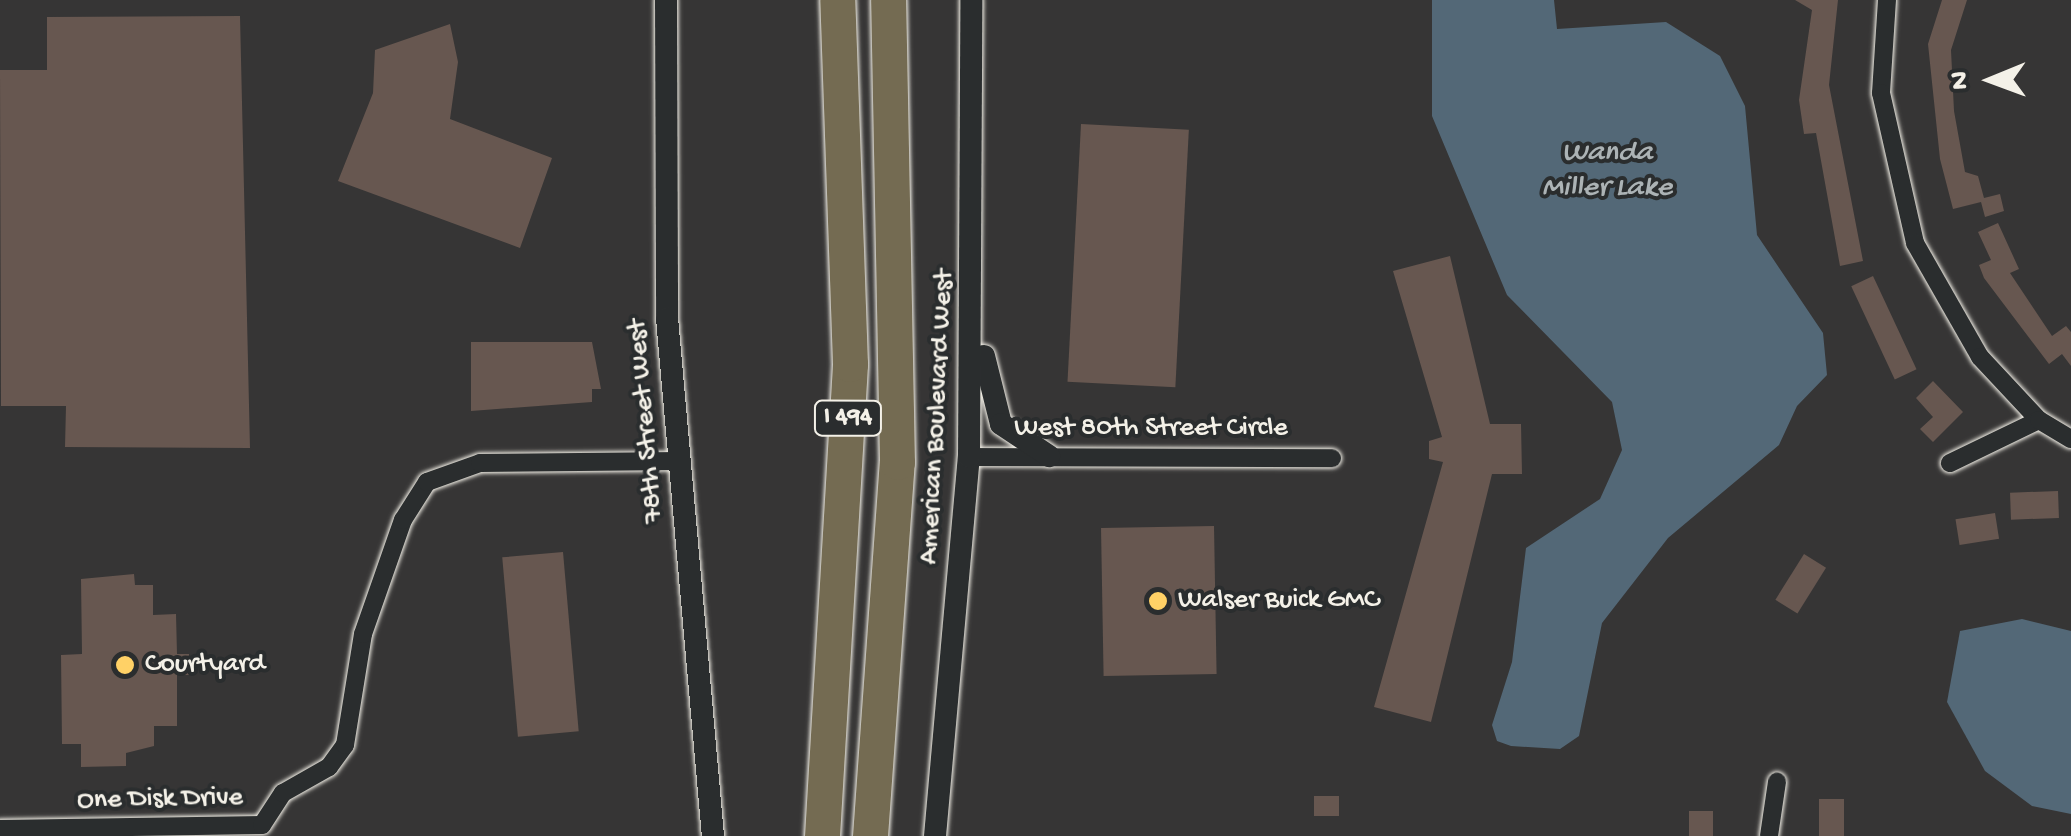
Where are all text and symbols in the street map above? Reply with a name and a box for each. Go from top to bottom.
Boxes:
north arrow [1941,30,2041,130]
text: N [1944,71,1977,90]
water label: Wanda Miller Lake [1542,136,1672,206]
street label: American Boulevard West [913,269,963,565]
street label: 78th Street West [621,318,673,524]
road number: I 494 [813,398,883,438]
street label: West 80th Street Circle [1014,412,1288,446]
place label: Walser Buick GMC [1178,584,1379,618]
marker: Walser Buick GMC [1147,590,1169,612]
place label: Courtyard [145,648,265,682]
marker: Courtyard [114,654,136,676]
street label: One Disk Drive [77,782,243,818]

